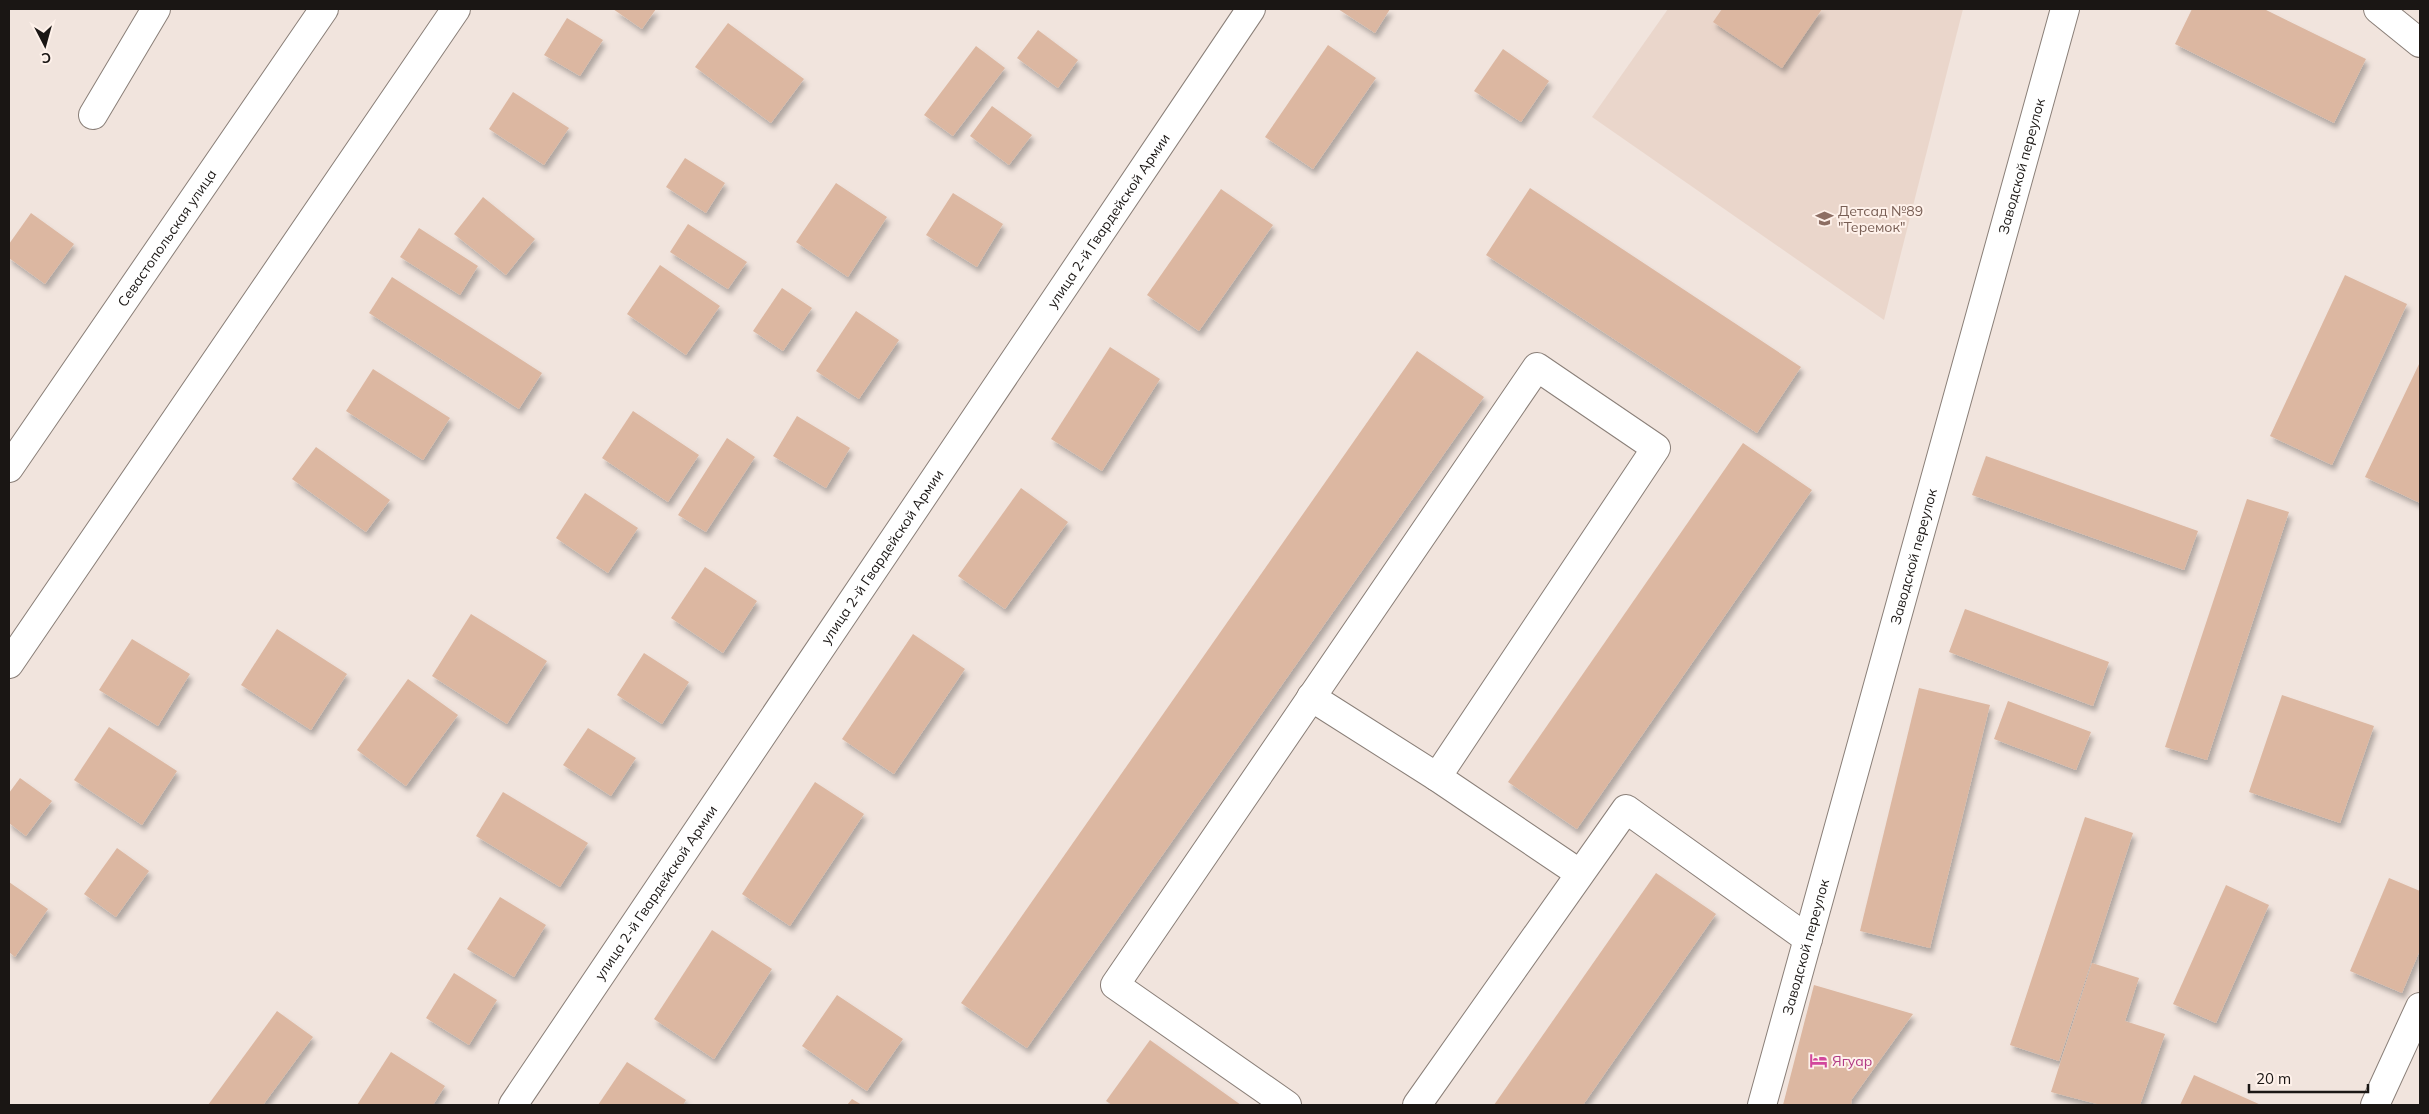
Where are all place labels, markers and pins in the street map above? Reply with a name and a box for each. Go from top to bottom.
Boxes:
place label: Детсад №89 "Теремок" [1838,202,1923,236]
school or university icon: Детсад №89 "Теремок" [1814,209,1834,229]
hotel icon: Ягуар [1808,1051,1828,1071]
place label: Ягуар [1832,1052,1872,1070]

